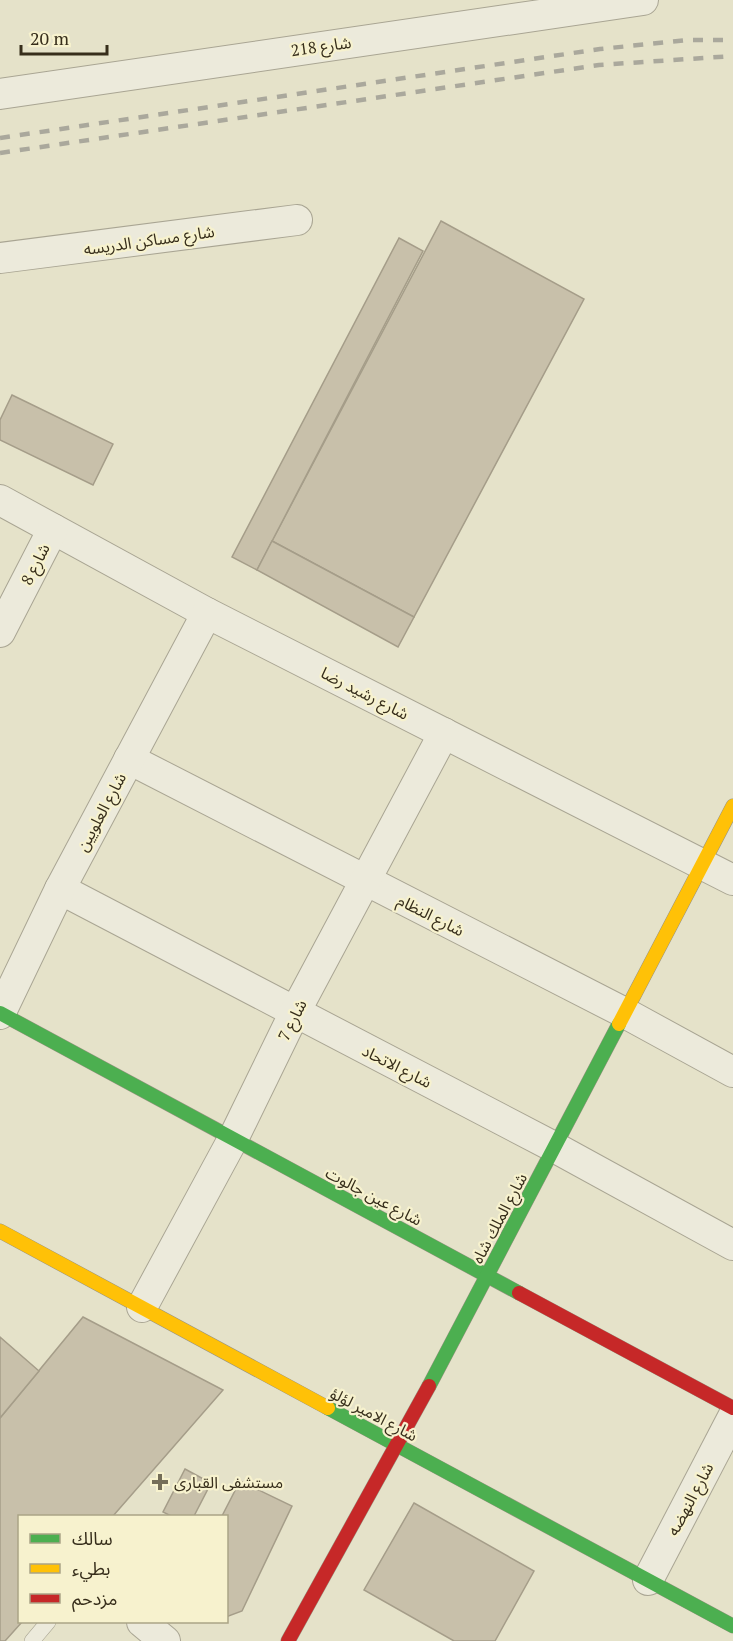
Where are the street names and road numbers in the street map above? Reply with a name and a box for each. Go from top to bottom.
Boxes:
street label: شارع 218 [289,31,353,63]
street label: شارع مساكن الدريسه [82,220,216,262]
street label: شارع 8 [15,540,56,589]
street label: شارع رشيد رضا [316,661,413,726]
street label: شارع العلويين [71,769,133,856]
street label: شارع النظام [393,889,468,943]
street label: شارع 7 [272,996,313,1045]
street label: شارع الاتحاد [357,1039,436,1095]
street label: شارع عين جالوت [321,1161,426,1232]
street label: شارع الملك شاه [466,1169,534,1268]
street label: شارع الامير لؤلؤ [325,1382,422,1448]
street label: شارع النهضه [662,1459,720,1540]

